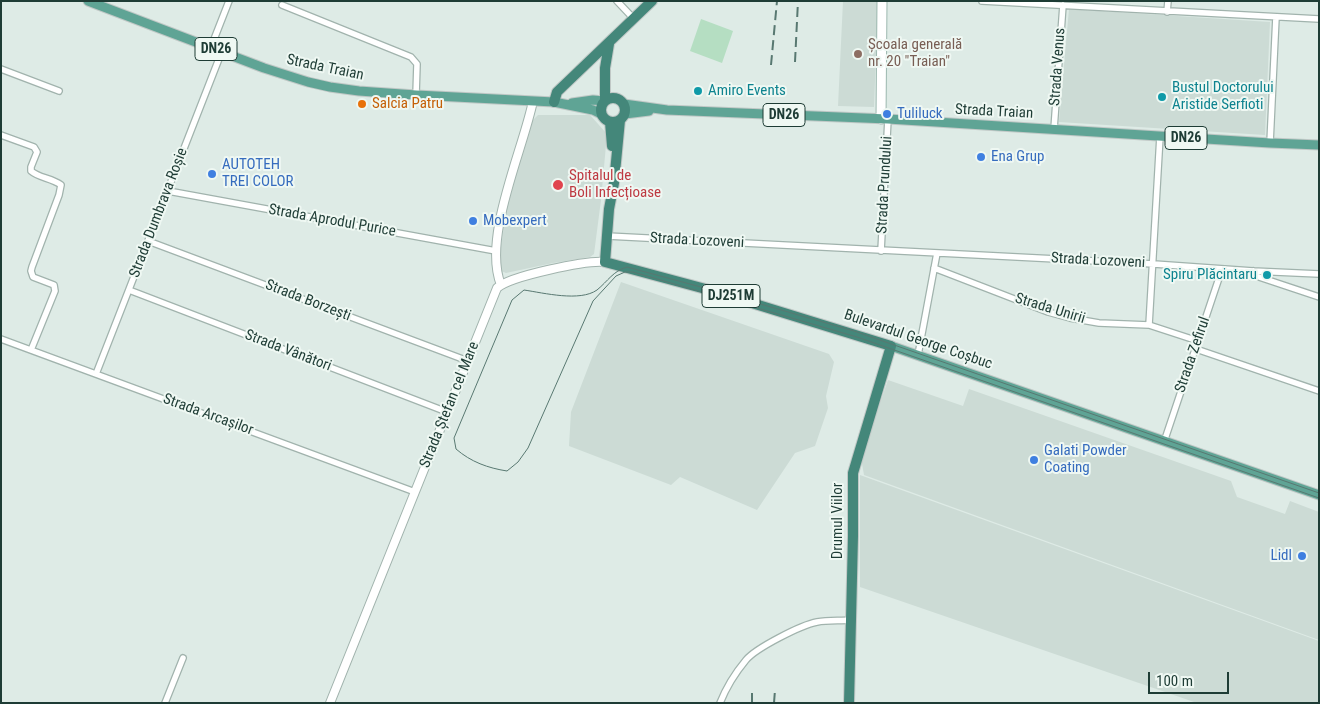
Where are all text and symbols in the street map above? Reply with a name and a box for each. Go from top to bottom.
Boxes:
street label: Strada Venus [1046,27,1070,107]
place label: Școala generală nr. 20 "Traian" [868,36,962,71]
road number: DN26 [195,38,237,61]
marker: Școala generală nr. 20 "Traian" [852,48,864,60]
street label: Strada Traian [285,51,365,85]
place label: Bustul Doctorului Aristide Serfioti [1172,79,1274,114]
place label: Amiro Events [708,82,786,100]
marker: Amiro Events [692,85,704,97]
marker: Bustul Doctorului Aristide Serfioti [1156,91,1168,103]
place label: Salcia Patru [372,95,443,113]
marker: Salcia Patru [356,98,368,110]
street label: Strada Traian [954,101,1034,123]
road number: DN26 [763,104,805,126]
place label: Tuliluck [897,105,943,123]
marker: Tuliluck [881,108,893,120]
road number: DN26 [1165,126,1207,150]
street label: Strada Prundului [873,136,897,234]
street label: Strada Dumbrava Roșie [126,146,192,280]
place label: Ena Grup [991,148,1044,166]
marker: Ena Grup [975,151,987,163]
place label: AUTOTEH TREI COLOR [222,156,294,191]
place label: Spitalul de Boli Infecțioase [569,167,661,202]
marker: AUTOTEH TREI COLOR [206,168,218,180]
marker: Spitalul de Boli Infecțioase [551,178,565,192]
street label: Strada Aprodul Purice [267,201,397,241]
place label: Mobexpert [483,212,547,230]
marker: Mobexpert [467,215,479,227]
street label: Strada Lozoveni [649,230,745,252]
street label: Strada Lozoveni [1050,250,1146,272]
place label: Spiru Plăcintaru [1163,266,1257,284]
marker: Spiru Plăcintaru [1261,269,1273,281]
street label: Strada Borzești [263,276,353,326]
road number: DJ251M [702,284,760,308]
street label: Strada Unirii [1013,290,1087,328]
street label: Bulevardul George Coșbuc [842,306,994,374]
street label: Strada Zefirul [1172,315,1214,395]
street label: Strada Vânători [242,326,334,376]
street label: Strada Ștefan cel Mare [416,339,484,471]
street label: Strada Arcașilor [160,390,256,440]
place label: Galati Powder Coating [1044,442,1127,477]
marker: Galati Powder Coating [1028,454,1040,466]
street label: Drumul Viilor [829,483,847,559]
place label: Lidl [1271,547,1292,565]
marker: Lidl [1296,550,1308,562]
scale bar [1150,662,1231,694]
text: 100 m [1156,672,1193,690]

